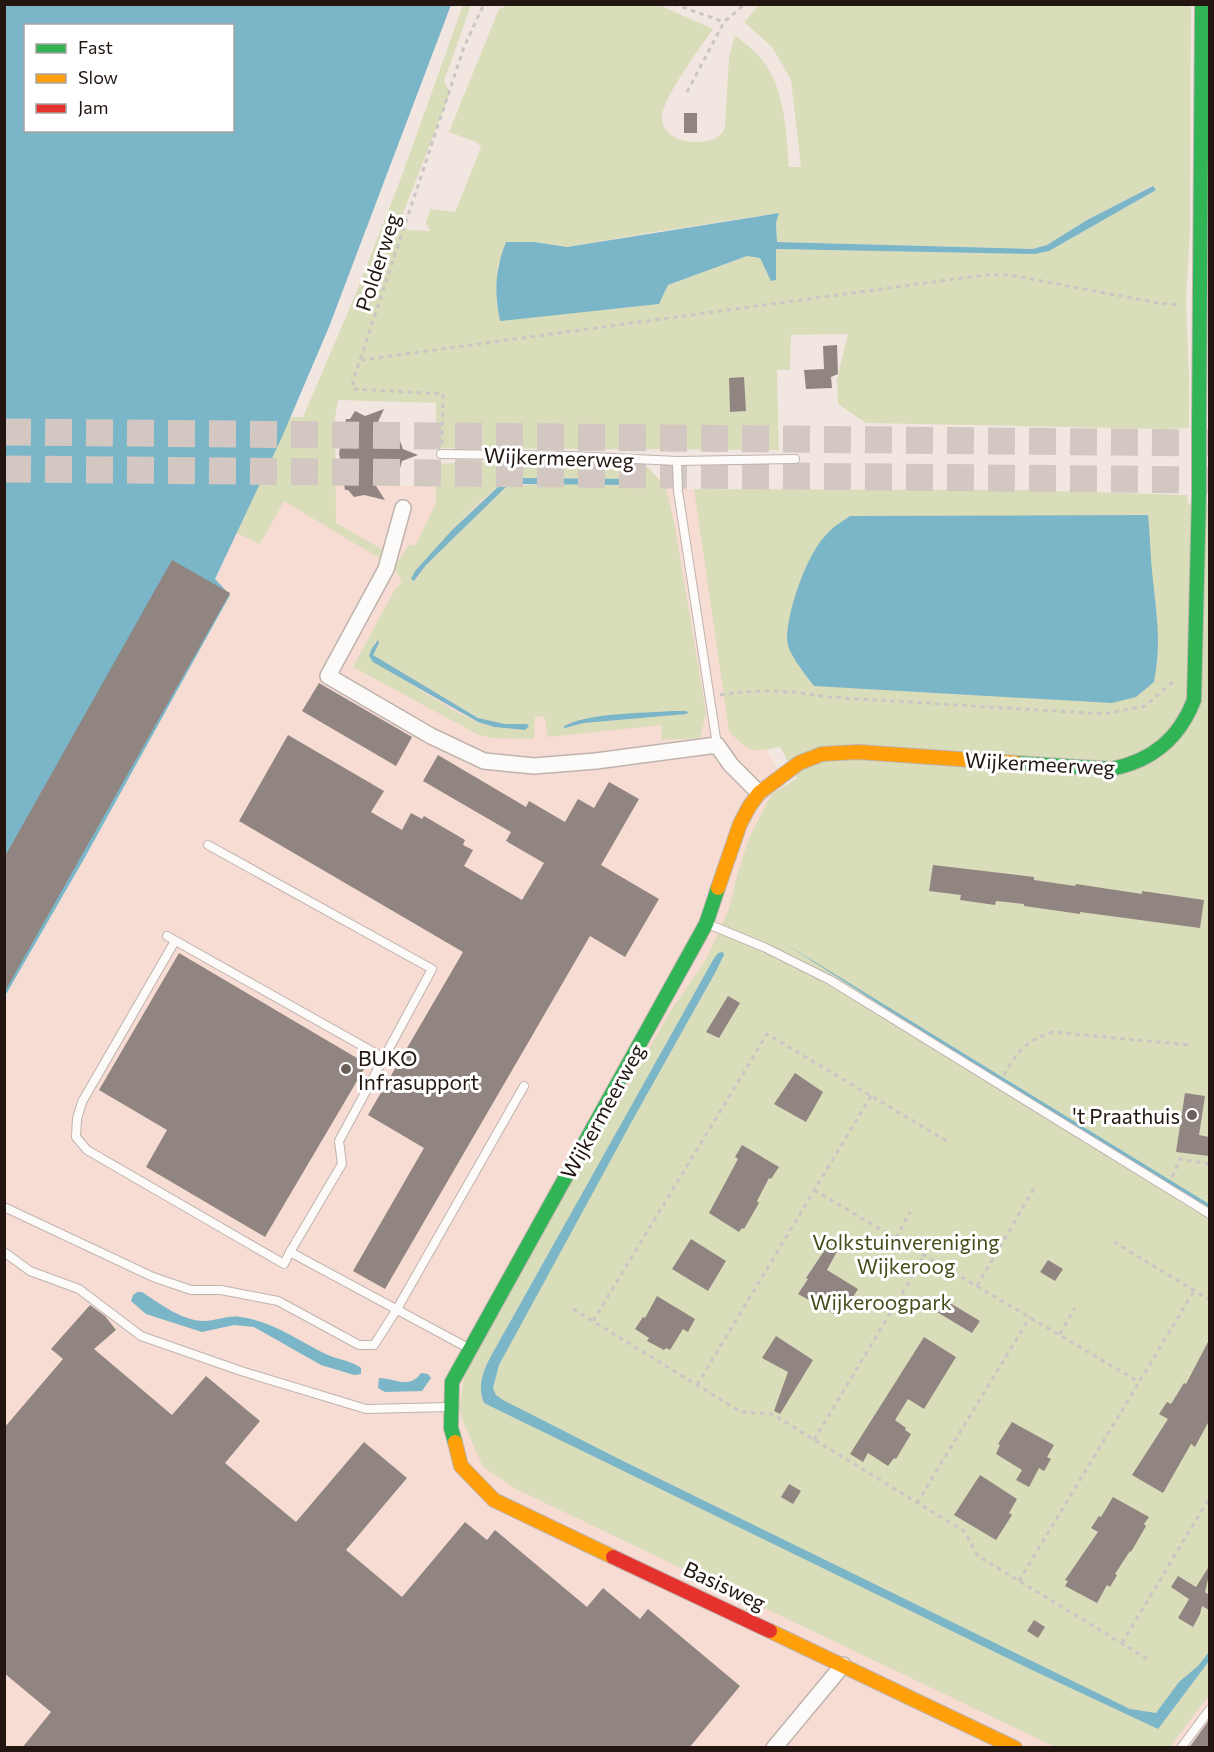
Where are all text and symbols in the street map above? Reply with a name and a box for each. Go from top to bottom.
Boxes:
legend [24,24,234,132]
text: Fast [78,36,113,58]
text: Slow [78,66,118,88]
text: Jam [78,96,108,118]
street label: Polderweg [349,210,405,314]
street label: Wijkermeerweg [483,442,635,472]
street label: Wijkermeerweg [964,747,1116,779]
street label: Wijkermeerweg [555,1039,649,1183]
place label: BUKO Infrasupport [358,1045,479,1094]
marker: BUKO Infrasupport [339,1062,353,1076]
place label: 't Praathuis [1072,1103,1180,1128]
marker: 't Praathuis [1185,1108,1199,1122]
park label: Volkstuinvereniging Wijkeroog [812,1229,1000,1278]
park label: Wijkeroogpark [810,1289,952,1314]
street label: Basisweg [680,1555,770,1615]

